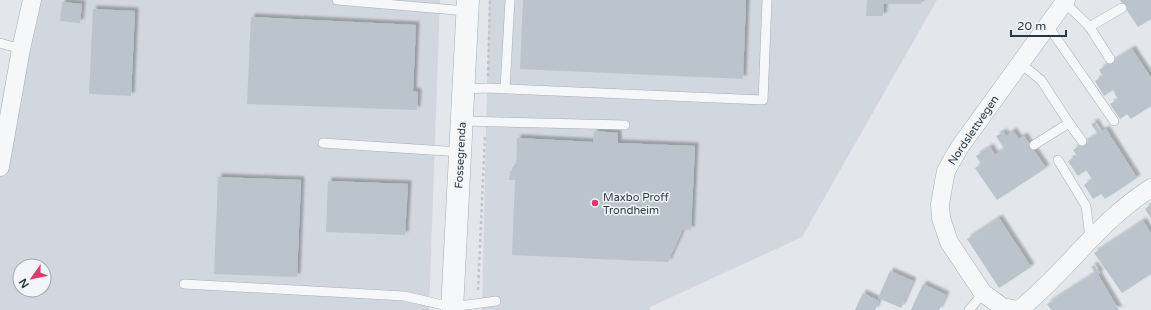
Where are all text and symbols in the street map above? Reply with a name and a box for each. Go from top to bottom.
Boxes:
scale bar [1011,12,1066,38]
text: 20 m [1017,19,1046,33]
street label: Nordslettvegen [945,93,1001,167]
street label: Fossegrenda [452,122,469,189]
place label: Maxbo Proff Trondheim [603,191,669,217]
marker: Maxbo Proff Trondheim [590,198,600,208]
north arrow [12,258,52,298]
text: N [16,276,32,290]

